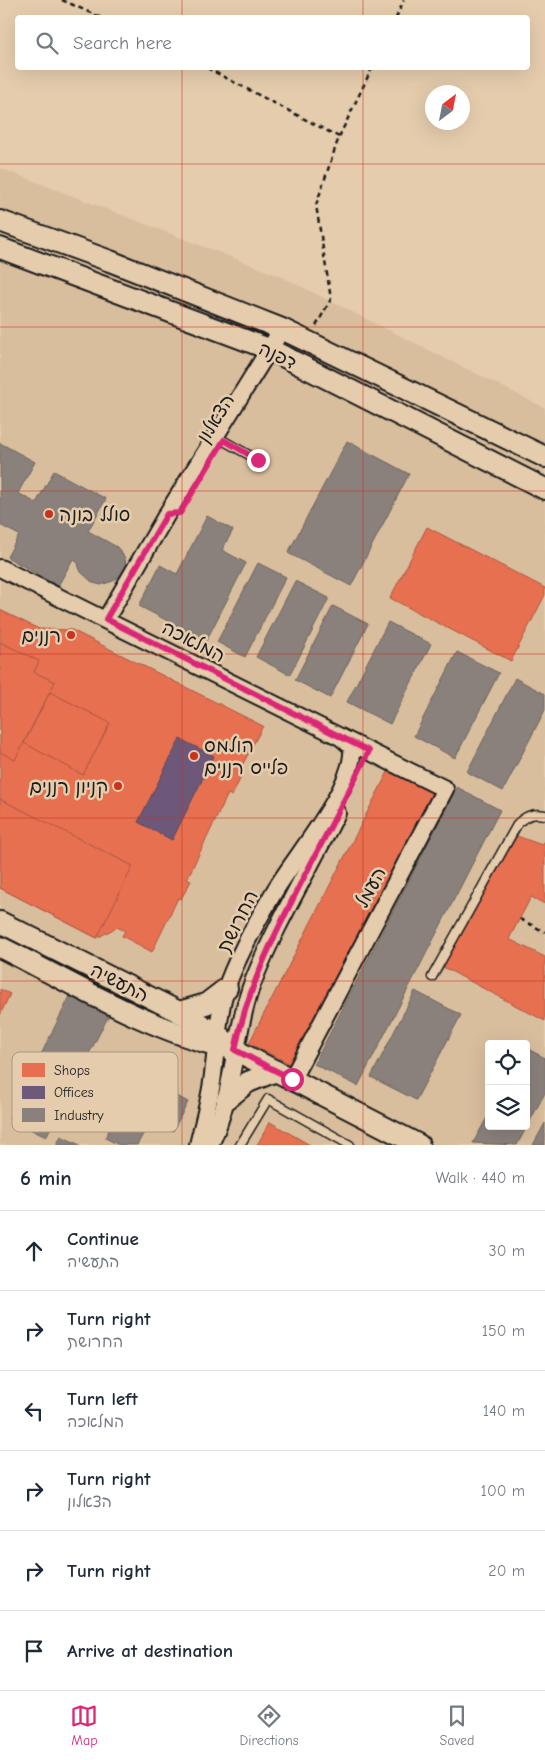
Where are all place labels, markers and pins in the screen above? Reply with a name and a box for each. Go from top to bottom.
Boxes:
place label: סולל בונה [59,504,130,526]
marker: סולל בונה [43,508,55,520]
place label: רננים [21,625,61,647]
marker: רננים [65,629,77,641]
place label: הולמס פלייס רננים [204,735,288,779]
marker: הולמס פלייס רננים [188,750,200,762]
place label: קניון רננים [29,776,108,799]
marker: קניון רננים [112,780,124,792]

